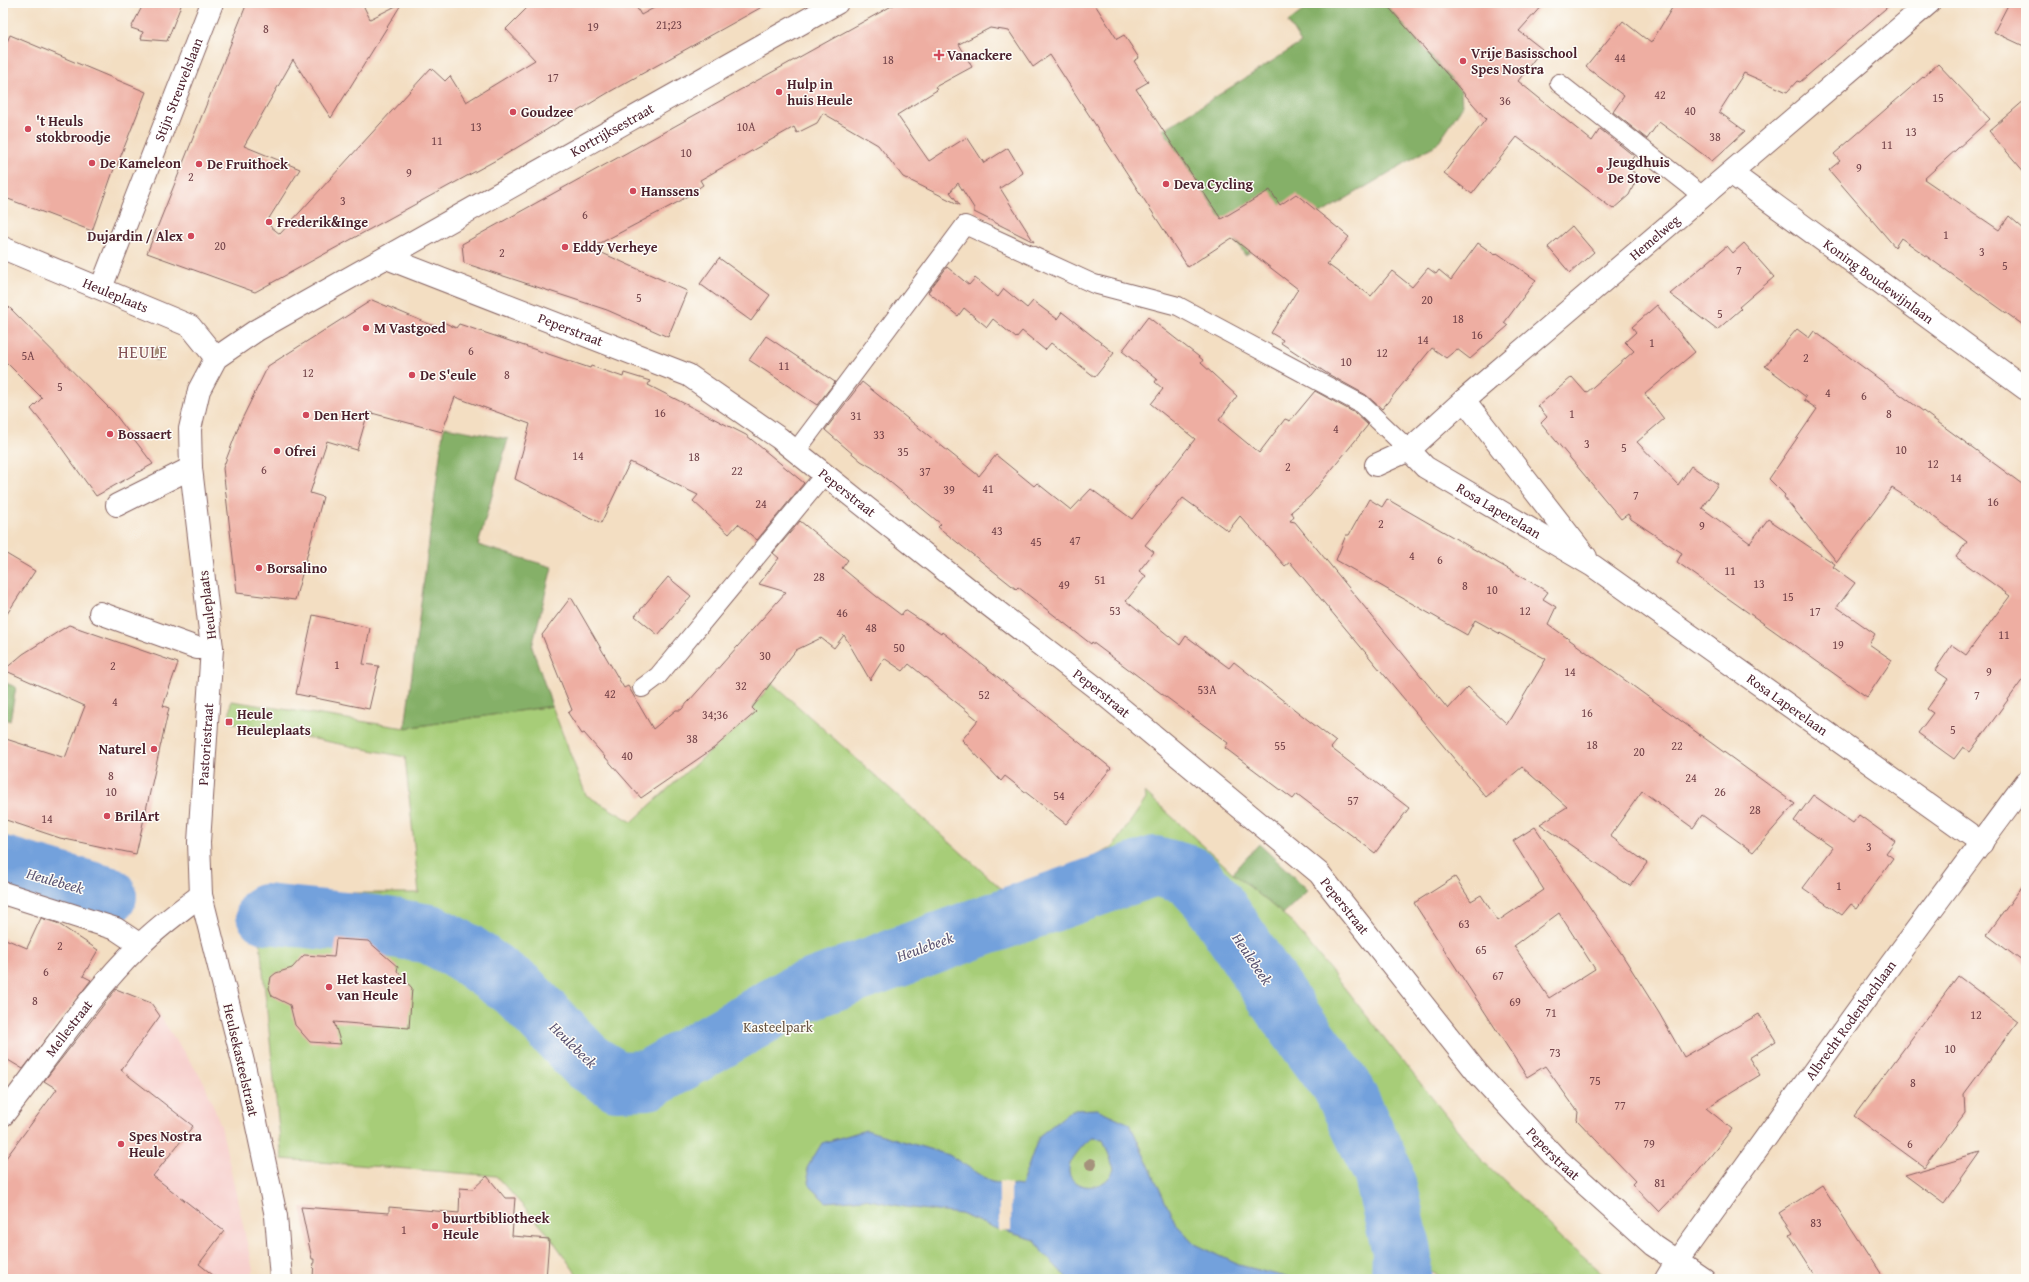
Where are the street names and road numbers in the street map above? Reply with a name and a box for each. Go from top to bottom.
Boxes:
street label: Stijn Streuvelslaan [149,35,208,144]
street label: Kortrijksestraat [566,98,658,161]
street label: Hemelweg [1625,210,1684,265]
street label: Koning Boudewijnlaan [1819,234,1938,328]
street label: Heuleplaats [80,272,151,318]
street label: Peperstraat [535,308,606,351]
street label: Peperstraat [814,463,880,522]
street label: Rosa Laperelaan [1453,478,1545,543]
street label: Heuleplaats [193,569,221,641]
street label: Peperstraat [1069,664,1135,722]
street label: Rosa Laperelaan [1743,669,1832,740]
street label: Pastoriestraat [193,702,218,786]
street label: Peperstraat [1316,873,1374,939]
street label: Albrecht Rodenbachlaan [1800,956,1901,1084]
street label: Mellestraat [41,995,97,1061]
street label: Heulsekasteelstraat [218,1002,264,1118]
street label: Peperstraat [1522,1122,1584,1185]

